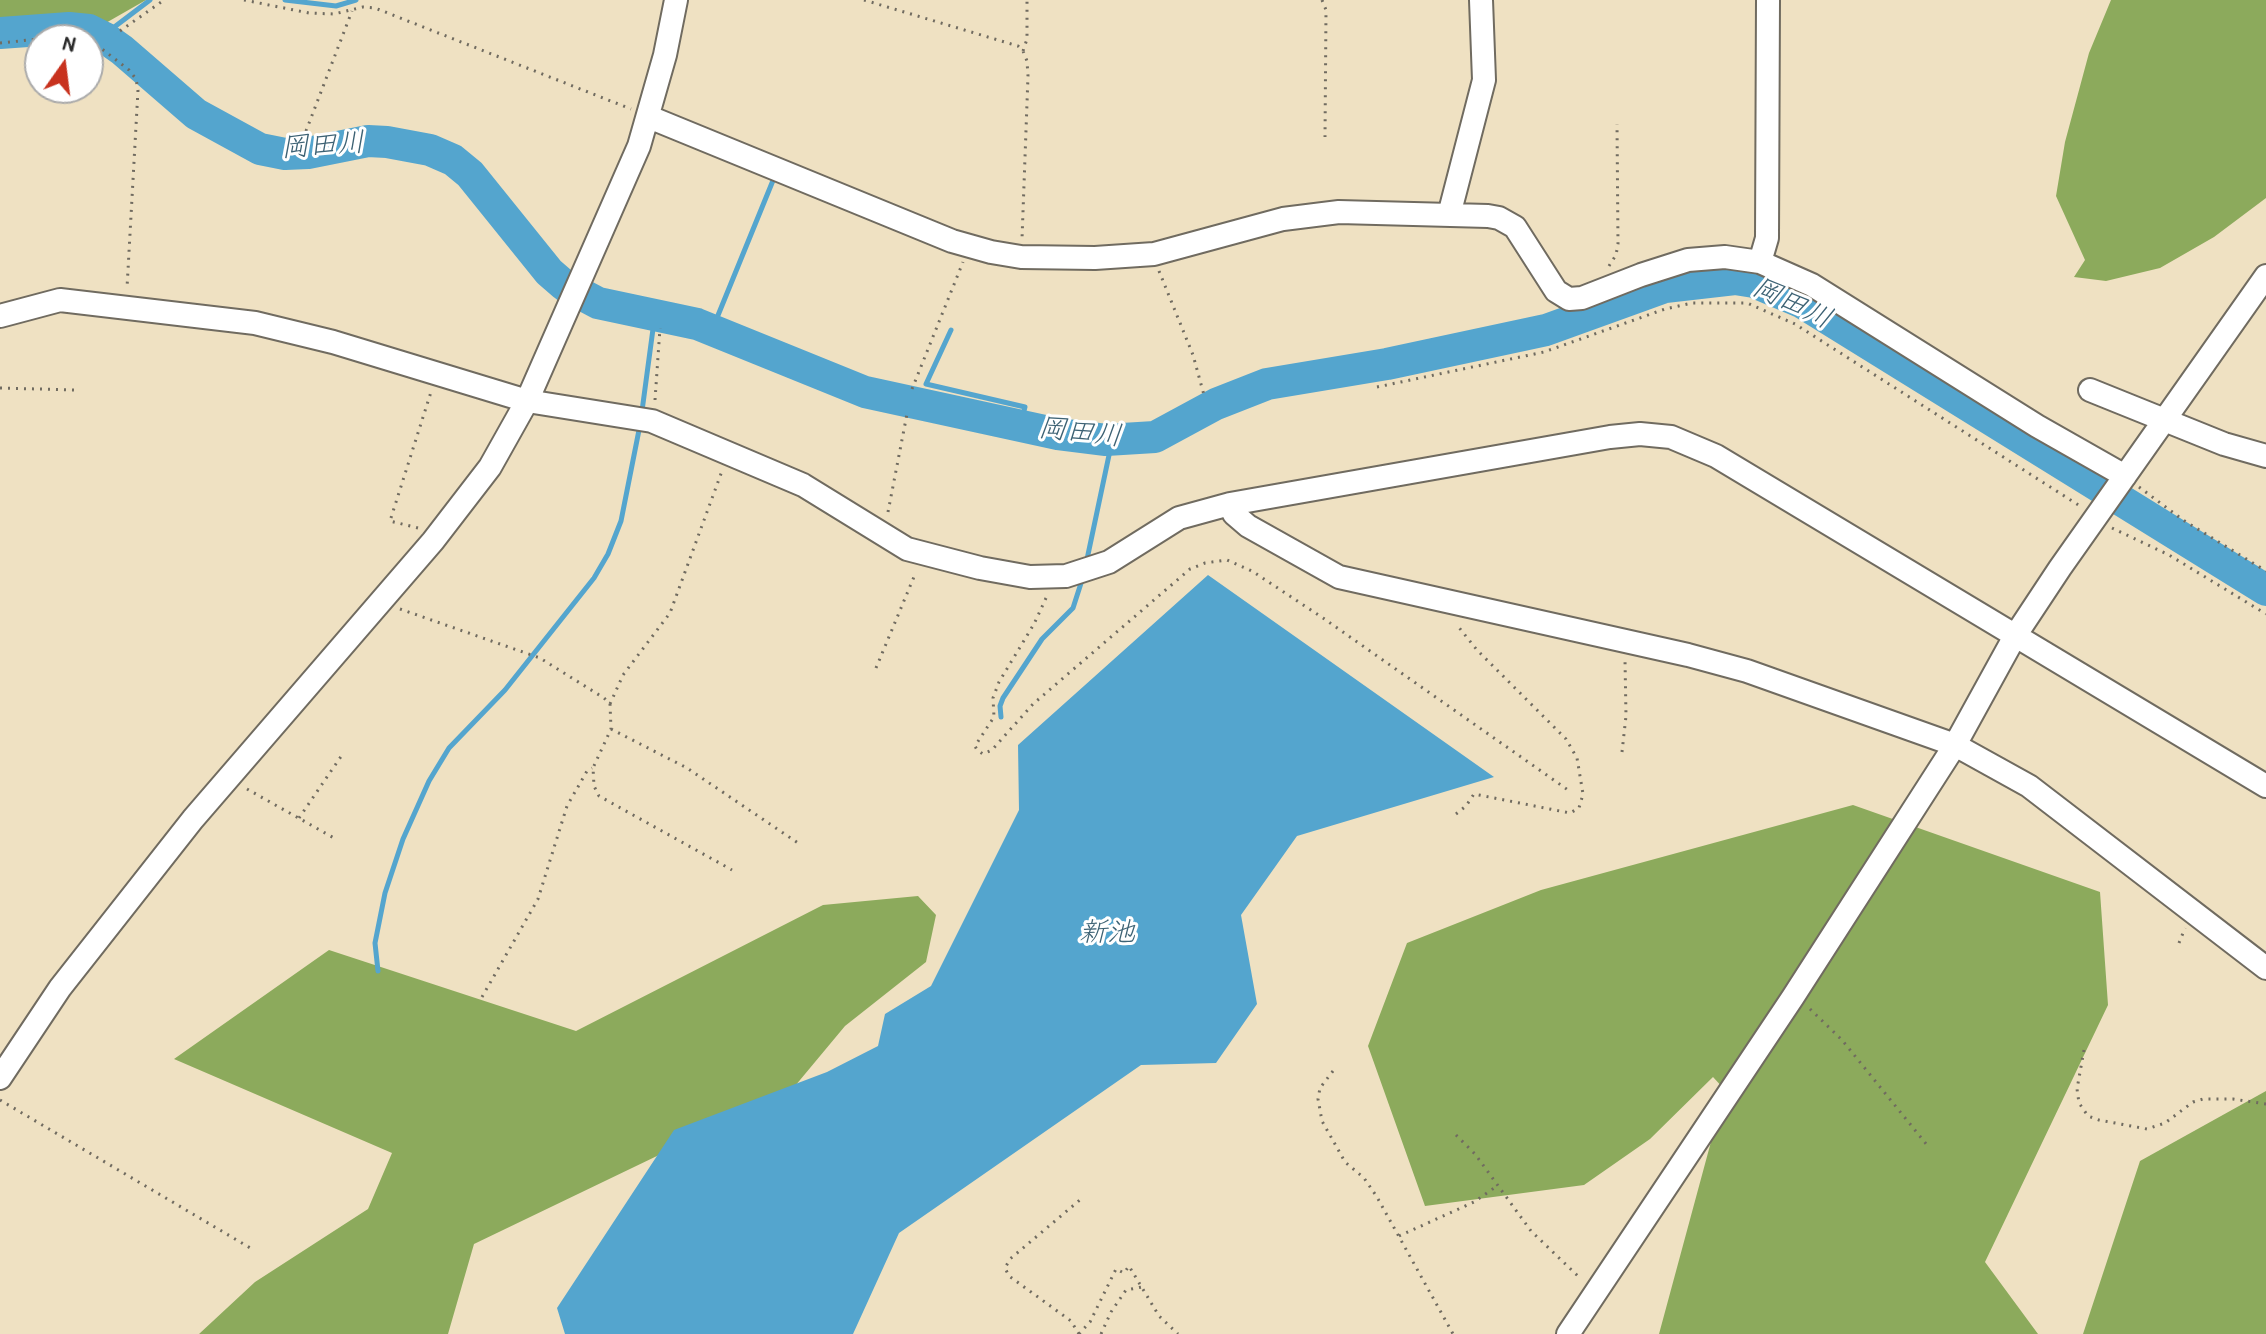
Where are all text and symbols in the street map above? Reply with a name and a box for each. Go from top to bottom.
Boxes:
north arrow [24,24,104,104]
text: N [60,27,79,59]
water label: 岡田川 [280,126,366,166]
water label: 岡田川 [1747,271,1837,337]
water label: 岡田川 [1036,412,1124,454]
water label: 新池 [1079,917,1135,951]

